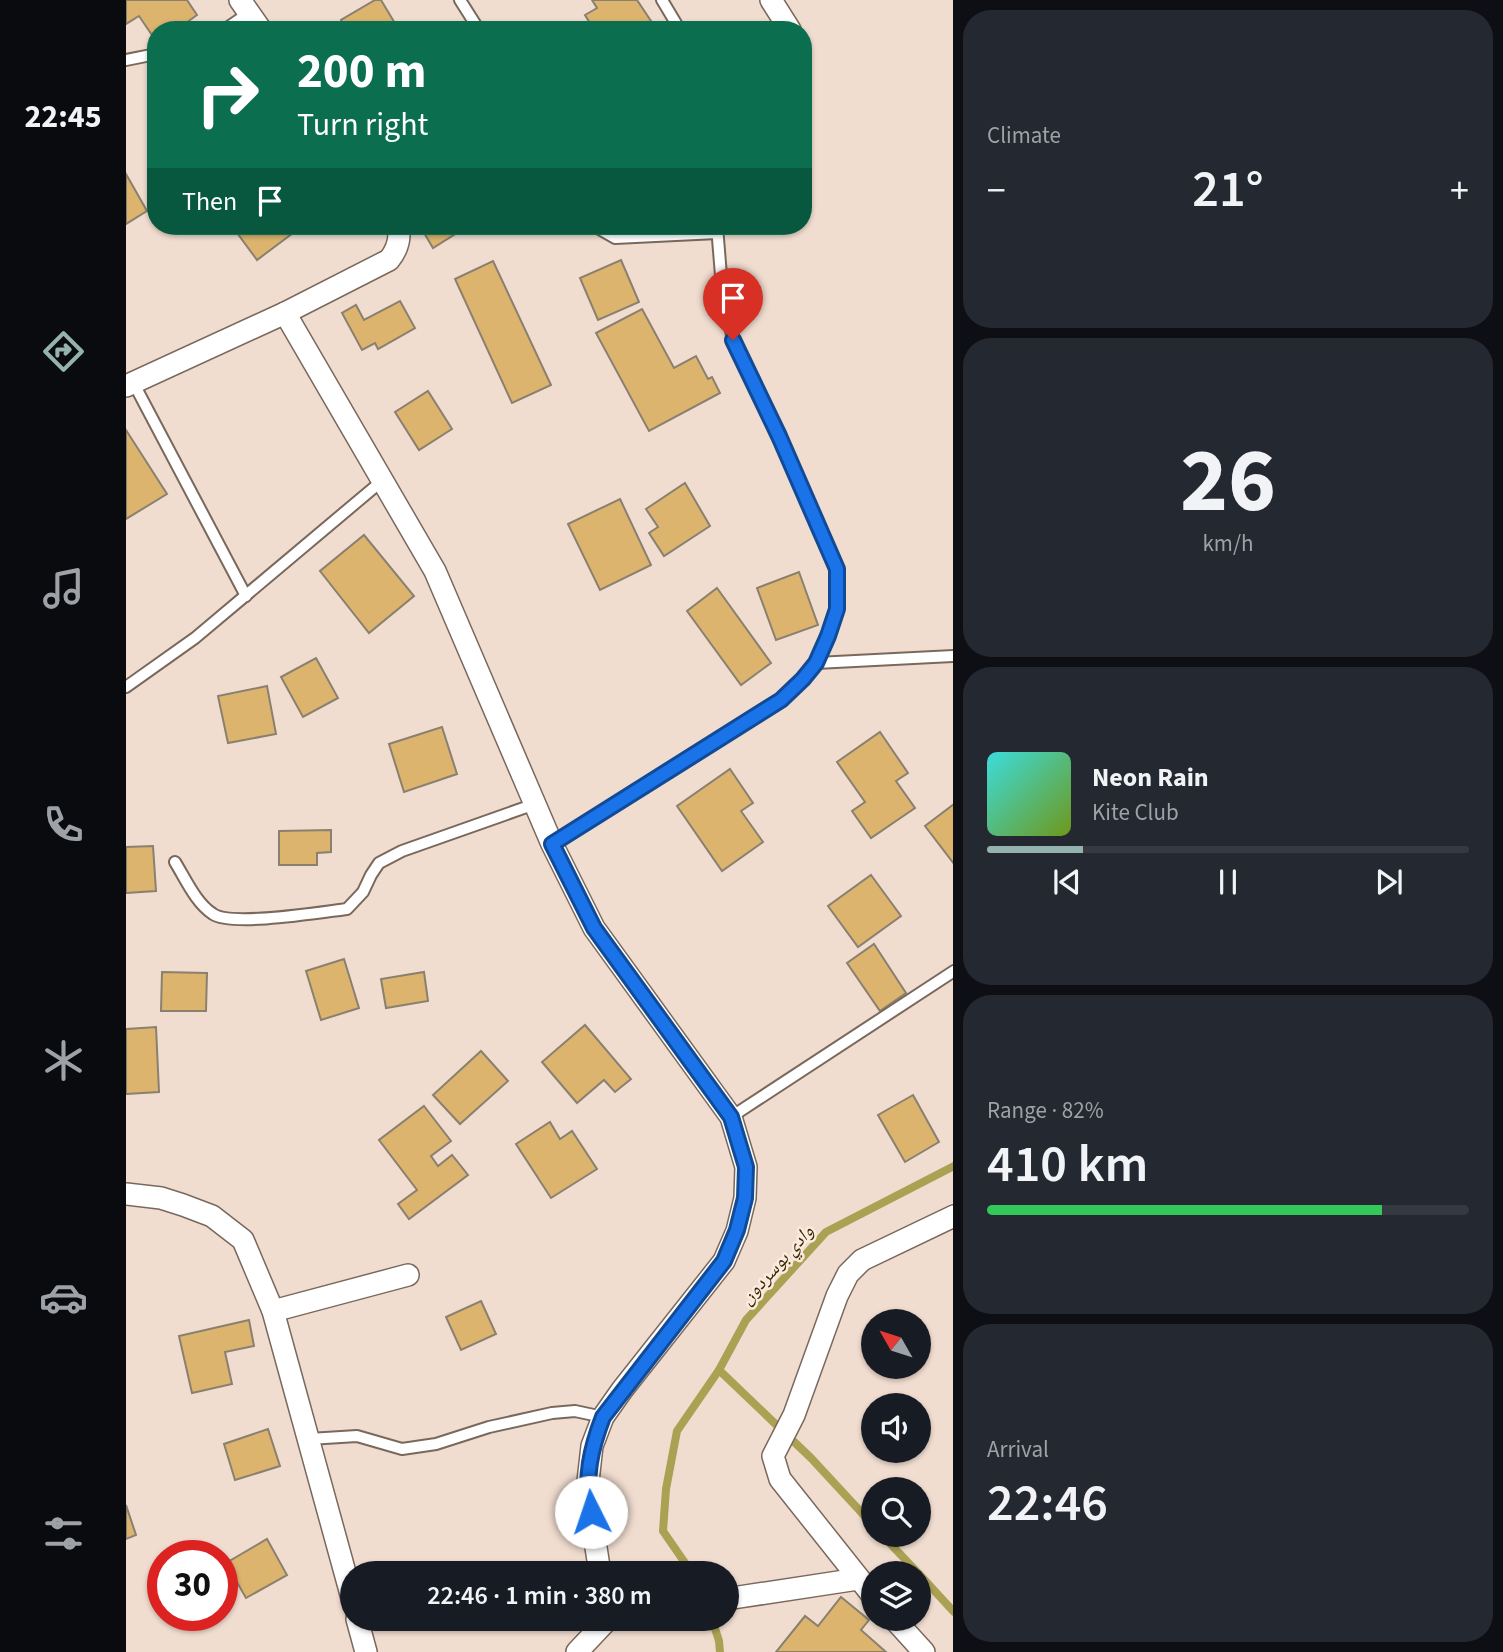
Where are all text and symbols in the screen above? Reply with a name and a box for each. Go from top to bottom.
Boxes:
text: 200 m [297,37,426,107]
icon: right [182,49,273,140]
text: 22:45 [24,94,102,140]
text: Turn right [297,102,428,148]
text: Climate [987,119,1061,152]
text: 21° [1192,153,1264,227]
text: − [987,164,1006,218]
text: + [1450,164,1469,218]
icon: arrive [251,182,289,220]
text: Then [182,183,237,220]
pin [703,268,763,340]
icon: arrive [714,279,752,317]
icon: directions [39,327,88,376]
text: 26 [1180,417,1276,546]
text: km/h [1202,527,1254,560]
icon: music [39,564,88,613]
text: Neon Rain [1092,759,1209,796]
text: Kite Club [1092,796,1179,829]
icon: phone [39,800,88,849]
icon: previous [1048,863,1086,901]
icon: pause [1209,863,1247,901]
icon: next [1370,863,1408,901]
icon: climate [39,1036,88,1085]
text: Range · 82% [987,1094,1104,1127]
text: 410 km [987,1128,1148,1202]
water label: وادي بوسردون [734,1219,821,1311]
icon: car [39,1273,88,1322]
north arrow [861,1309,931,1379]
map controls [861,1309,931,1631]
button: sound [861,1393,931,1463]
text: Arrival [987,1433,1049,1466]
text: 22:46 [987,1467,1108,1541]
position arrow [554,1475,628,1549]
button: search [861,1477,931,1547]
icon: filters [39,1509,88,1558]
speed limit sign: 30 [147,1540,238,1631]
button: layers [861,1561,931,1631]
text: 22:46 · 1 min · 380 m [427,1577,652,1614]

